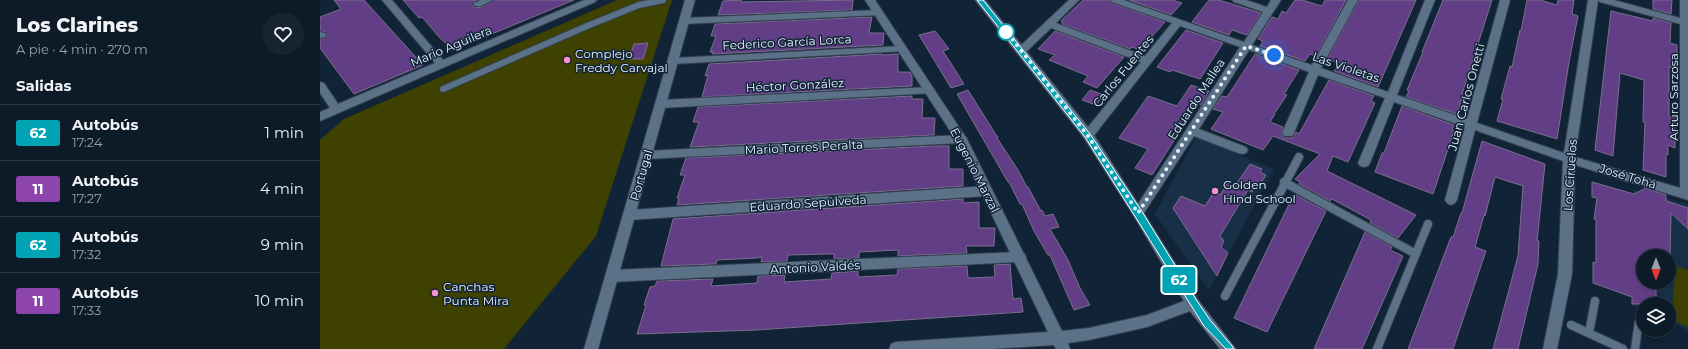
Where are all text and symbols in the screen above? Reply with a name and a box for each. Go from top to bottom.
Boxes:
button: heart [262,13,304,55]
text: Los Clarines [16,14,138,37]
street label: Mario Aguilera [408,22,494,70]
unlabelled marker [997,23,1015,41]
street label: Federico García Lorca [722,31,852,53]
street label: Carlos Fuentes [1089,32,1157,110]
text: A pie · 4 min · 270 m [16,41,148,57]
street label: Juan Carlos Onetti [1444,42,1488,153]
your location [1264,45,1284,65]
place label: Complejo Freddy Carvajal [575,46,668,75]
street label: Las Violetas [1310,48,1382,86]
street label: Arturo Sarzosa [1666,53,1681,141]
marker: Complejo Freddy Carvajal [562,55,572,65]
street label: Eduardo Mallea [1164,56,1228,142]
street label: Héctor González [745,75,845,95]
text: Salidas [16,76,71,95]
text: Autobús [72,115,138,134]
text: 1 min [265,123,304,142]
text: 62 [29,124,47,142]
street label: Eugenio Marzal [947,125,1003,215]
text: 17:24 [72,134,103,150]
street label: Mario Torres Peralta [744,136,864,158]
street label: Los Ciruelos [1560,138,1580,211]
street label: Portugal [627,148,655,202]
street label: José Tohá [1597,160,1658,192]
text: Autobús [72,171,138,190]
place label: Golden Hind School [1223,177,1296,206]
text: 4 min [260,179,304,198]
text: 11 [33,180,43,198]
marker: Golden Hind School [1210,186,1220,196]
text: 17:27 [72,190,102,206]
street label: Eduardo Sepúlveda [749,191,867,215]
text: Autobús [72,227,138,246]
text: 9 min [261,235,304,254]
text: 62 [29,236,47,254]
text: 17:32 [72,246,102,262]
north arrow [1636,249,1676,289]
map controls [1636,249,1676,337]
street label: Antonio Valdés [770,257,861,277]
line badge: 62 [1161,267,1197,293]
text: 62 [1170,271,1188,289]
place label: Canchas Punta Mira [443,279,509,308]
text: Autobús [72,283,138,302]
marker: Canchas Punta Mira [430,288,440,298]
text: 10 min [255,291,304,310]
text: 11 [33,292,43,310]
button: layers [1636,297,1676,337]
text: 17:33 [72,302,101,318]

